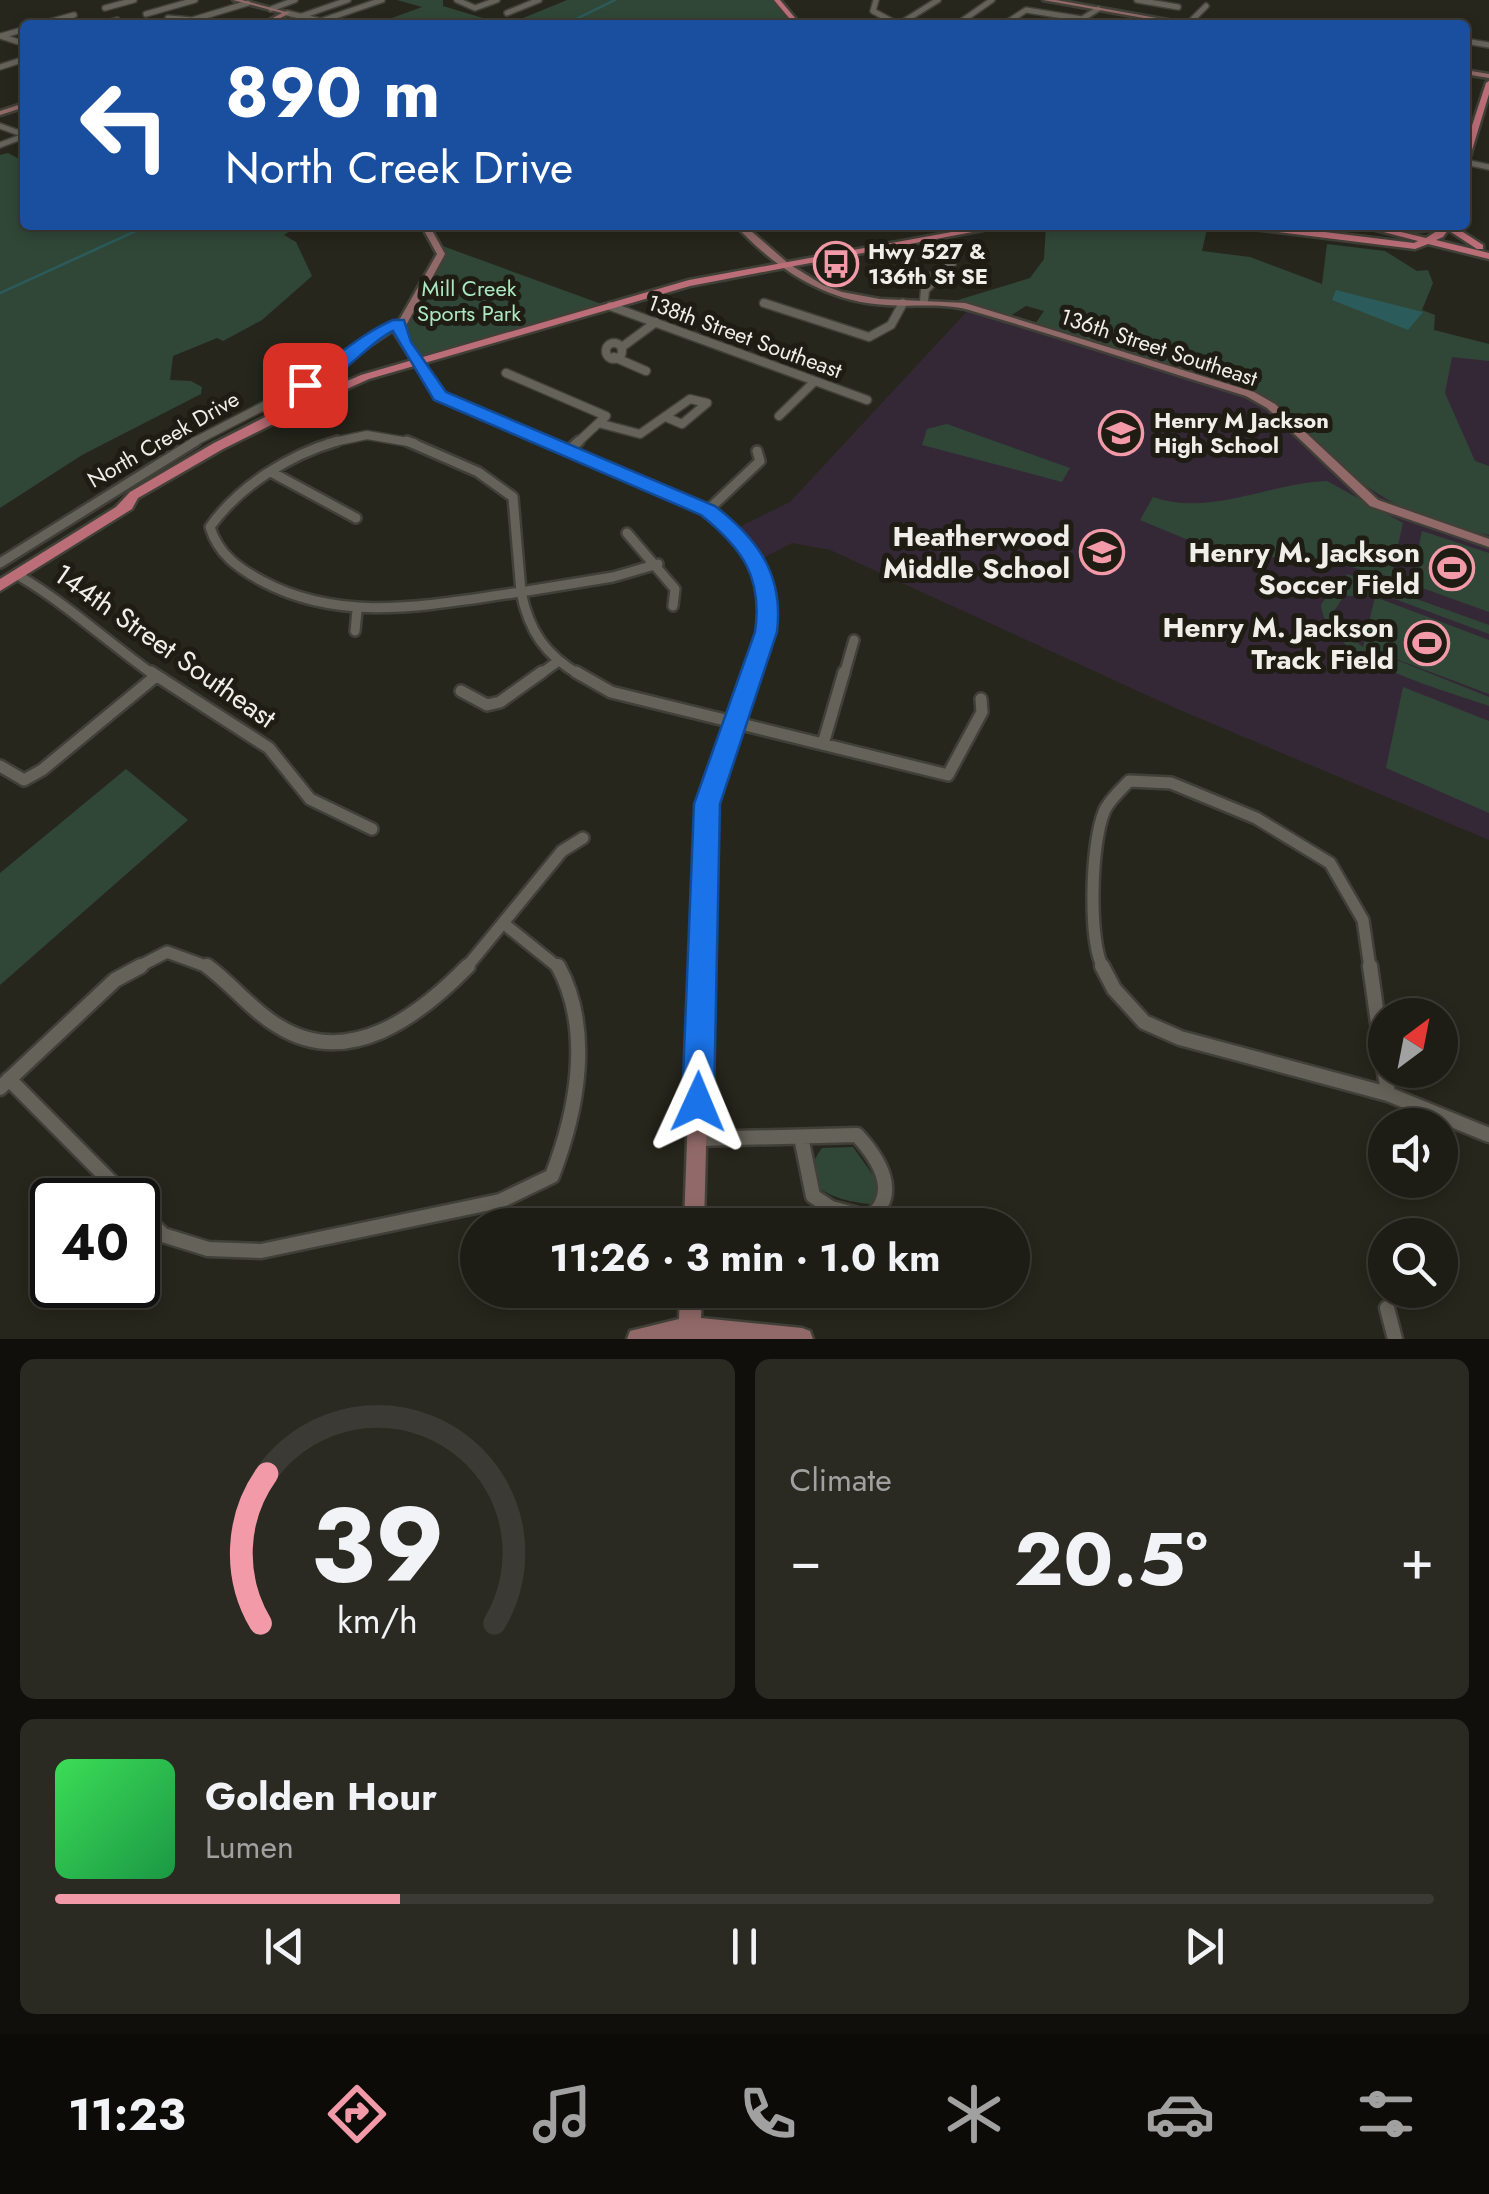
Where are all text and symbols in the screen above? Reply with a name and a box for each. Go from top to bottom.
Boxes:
text: 890 m [225,42,440,143]
icon: left [60,60,190,190]
text: North Creek Drive [225,135,573,200]
place label: Hwy 527 & 136th St SE [868,235,988,292]
bus stop icon: Hwy 527 & 136th St SE [813,241,859,287]
park label: Mill Creek Sports Park [417,272,521,329]
street label: 138th Street Southeast [643,286,847,386]
street label: 136th Street Southeast [1056,300,1262,394]
pin [263,343,348,428]
icon: arrive [278,358,333,413]
street label: North Creek Drive [81,383,245,495]
place label: Henry M Jackson High School [1154,404,1329,461]
school or university icon: Henry M Jackson High School [1098,410,1144,456]
place label: Heatherwood Middle School [883,516,1070,589]
school or university icon: Heatherwood Middle School [1079,529,1125,575]
place label: Henry M. Jackson Soccer Field [1188,532,1420,605]
sports icon: Henry M. Jackson Soccer Field [1429,545,1475,591]
street label: 144th Street Southeast [46,554,285,738]
place label: Henry M. Jackson Track Field [1162,607,1394,680]
sports icon: Henry M. Jackson Track Field [1404,620,1450,666]
north arrow [1368,998,1458,1088]
map controls [1368,998,1458,1308]
position arrow [646,1050,750,1154]
button: sound [1368,1108,1458,1198]
speed limit sign: 40 [30,1178,160,1308]
button: search [1368,1218,1458,1308]
text: 11:26 · 3 min · 1.0 km [549,1230,941,1285]
text: Climate [790,1457,892,1503]
text: 39 [310,1470,444,1620]
text: 20.5° [1014,1505,1208,1613]
text: − [790,1520,822,1600]
text: + [1400,1520,1434,1600]
text: km/h [337,1595,418,1646]
text: Golden Hour [205,1769,437,1824]
text: Lumen [205,1824,294,1870]
icon: previous [257,1919,312,1974]
icon: pause [717,1919,772,1974]
icon: next [1177,1919,1232,1974]
icon: directions [322,2079,392,2149]
icon: music [527,2079,597,2149]
icon: phone [733,2079,803,2149]
icon: climate [939,2079,1009,2149]
icon: car [1145,2079,1215,2149]
icon: filters [1351,2079,1421,2149]
text: 11:23 [68,2082,186,2147]

